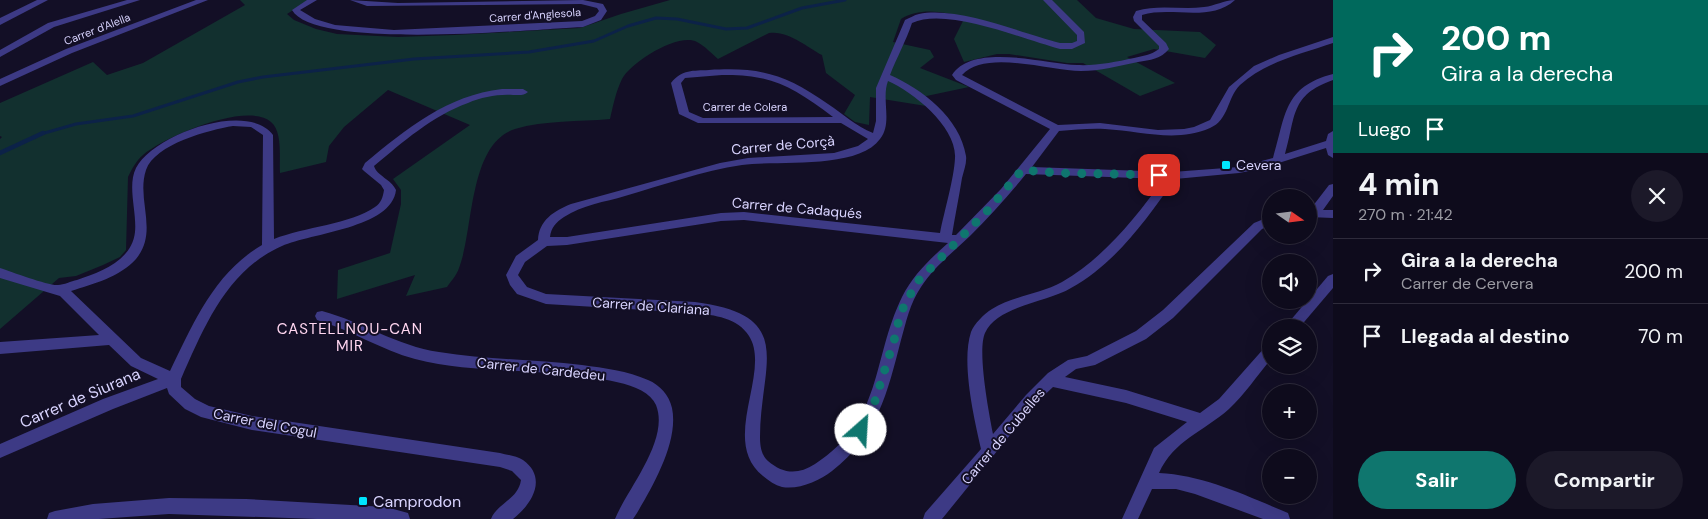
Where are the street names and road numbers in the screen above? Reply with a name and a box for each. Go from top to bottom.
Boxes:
street label: Carrer d'Anglesola [489,5,581,25]
street label: Carrer d'Alella [62,10,132,48]
street label: Carrer de Colera [703,100,787,114]
street label: Carrer de Corçà [730,132,836,158]
street label: Carrer de Cadaqués [731,193,863,223]
street label: Carrer de Clariana [592,293,710,319]
street label: Carrer de Cardedeu [476,353,606,385]
street label: Carrer de Siurana [16,363,144,433]
street label: Carrer de Cubelles [957,384,1049,488]
street label: Carrer del Cogul [212,404,318,442]

